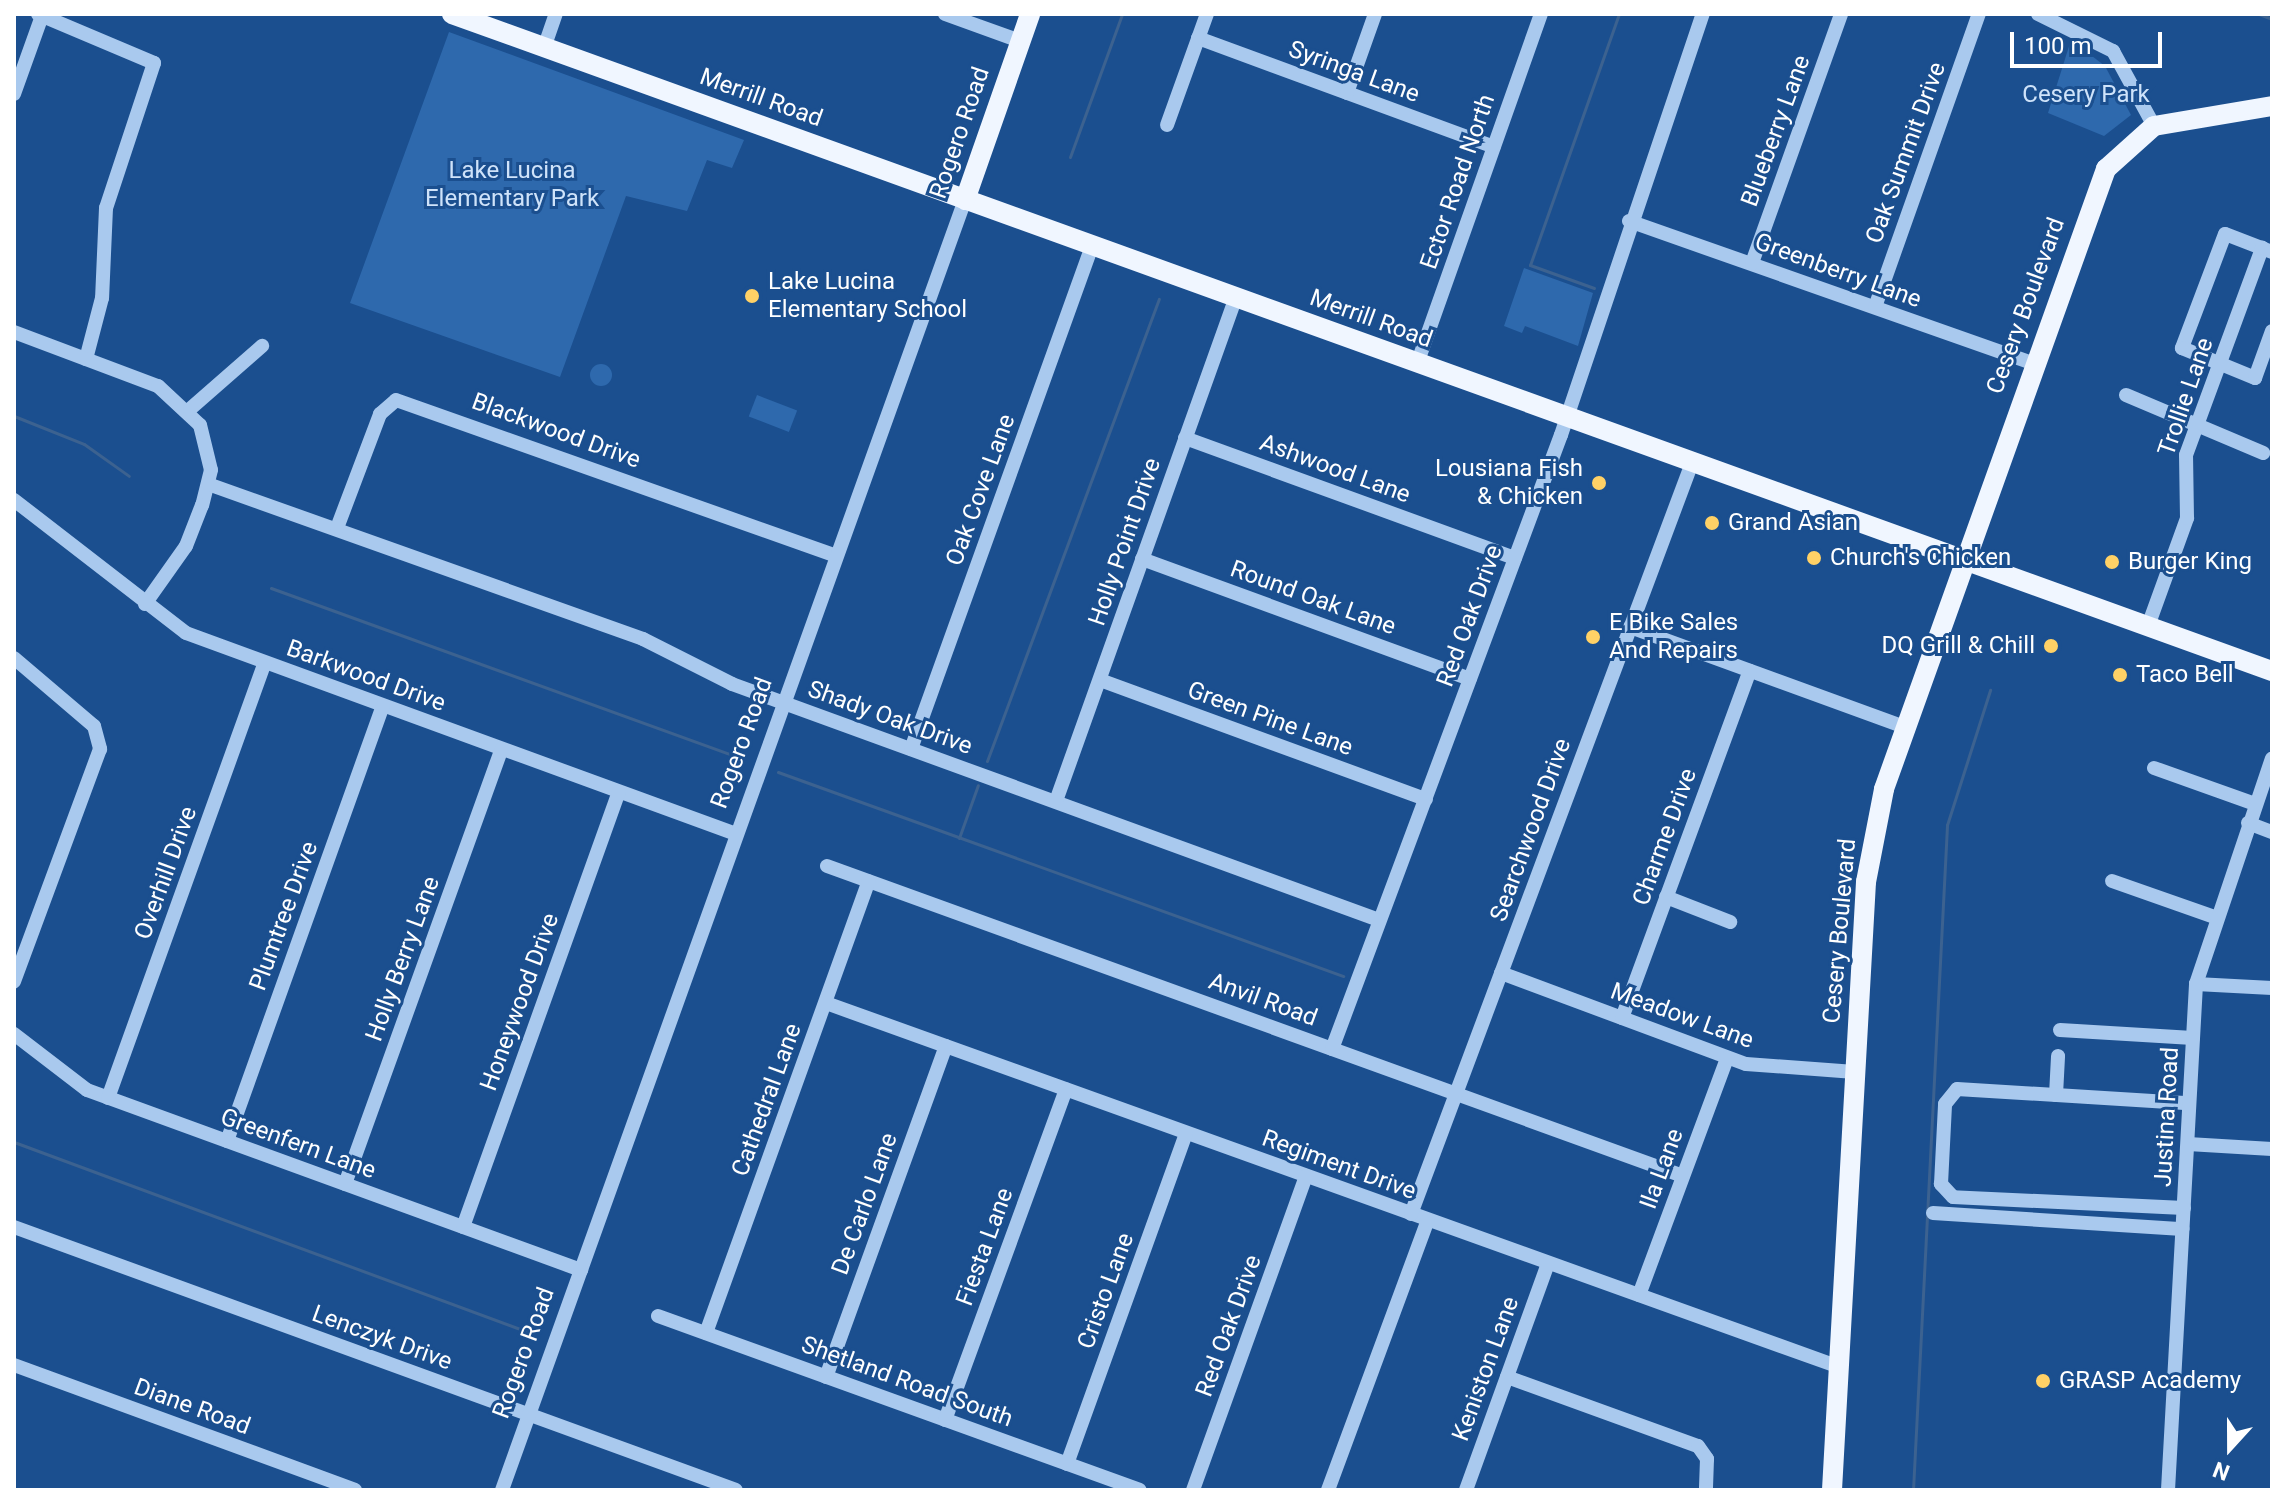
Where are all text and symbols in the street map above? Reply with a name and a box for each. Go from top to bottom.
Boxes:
scale bar [2014,16,2166,66]
text: 100 m [2024,32,2091,60]
street label: Syringa Lane [1285,35,1423,109]
street label: Blueberry Lane [1735,52,1817,210]
street label: Oak Summit Drive [1860,58,1952,248]
street label: Merrill Road [696,62,826,134]
street label: Rogero Road [924,63,996,203]
park label: Cesery Park [2022,81,2150,109]
street label: Ector Road North [1415,91,1501,273]
park label: Lake Lucina Elementary Park [425,157,599,213]
street label: Cesery Boulevard [1981,214,2071,398]
street label: Greenberry Lane [1751,228,1925,314]
place label: Lake Lucina Elementary School [768,268,967,324]
street label: Merrill Road [1306,283,1436,355]
marker: Lake Lucina Elementary School [743,287,761,305]
street label: Trollie Lane [2152,334,2220,460]
street label: Blackwood Drive [468,387,644,475]
street label: Oak Cove Lane [940,410,1022,570]
street label: Ashwood Lane [1256,428,1414,510]
street label: Holly Point Drive [1083,454,1167,630]
place label: Lousiana Fish & Chicken [1435,455,1583,511]
marker: Lousiana Fish & Chicken [1590,474,1608,492]
place label: Grand Asian [1728,509,1858,537]
marker: Grand Asian [1703,514,1721,532]
street label: Red Oak Drive [1431,541,1509,691]
place label: Church's Chicken [1830,544,2011,572]
place label: Burger King [2128,548,2252,576]
marker: Church's Chicken [1805,549,1823,567]
marker: Burger King [2103,553,2121,571]
street label: Round Oak Lane [1226,555,1400,641]
place label: E Bike Sales And Repairs [1609,609,1738,665]
marker: E Bike Sales And Repairs [1584,628,1602,646]
place label: DQ Grill & Chill [1882,632,2035,660]
street label: Barkwood Drive [283,634,449,718]
marker: DQ Grill & Chill [2042,637,2060,655]
place label: Taco Bell [2136,661,2234,689]
marker: Taco Bell [2111,666,2129,684]
street label: Rogero Road [705,674,779,812]
street label: Shady Oak Drive [804,675,976,761]
street label: Green Pine Lane [1183,676,1357,762]
street label: Searchwood Drive [1485,735,1577,925]
street label: Charme Drive [1627,765,1703,909]
street label: Overhill Drive [129,803,203,943]
street label: Cesery Boulevard [1818,837,1862,1025]
street label: Plumtree Drive [244,838,324,994]
street label: Holly Berry Lane [360,873,446,1045]
street label: Honeywood Drive [475,909,565,1095]
street label: Anvil Road [1205,967,1321,1033]
street label: Meadow Lane [1607,977,1757,1055]
street label: Cathedral Lane [726,1020,808,1180]
street label: Justina Road [2149,1046,2185,1188]
street label: Greenfern Lane [216,1103,380,1185]
street label: Regiment Drive [1258,1124,1420,1206]
street label: Ila Lane [1634,1125,1690,1213]
street label: De Carlo Lane [826,1129,904,1279]
street label: Fiesta Lane [950,1184,1020,1310]
street label: Cristo Lane [1072,1229,1140,1353]
street label: Red Oak Drive [1190,1251,1268,1401]
street label: Rogero Road [487,1284,561,1422]
street label: Keniston Lane [1447,1293,1525,1445]
street label: Lenczyk Drive [308,1299,456,1377]
street label: Shetland Road South [797,1330,1017,1434]
place label: GRASP Academy [2059,1367,2241,1395]
marker: GRASP Academy [2034,1372,2052,1390]
street label: Diane Road [130,1373,254,1441]
north arrow [2190,1408,2270,1488]
text: N [2209,1456,2233,1485]

